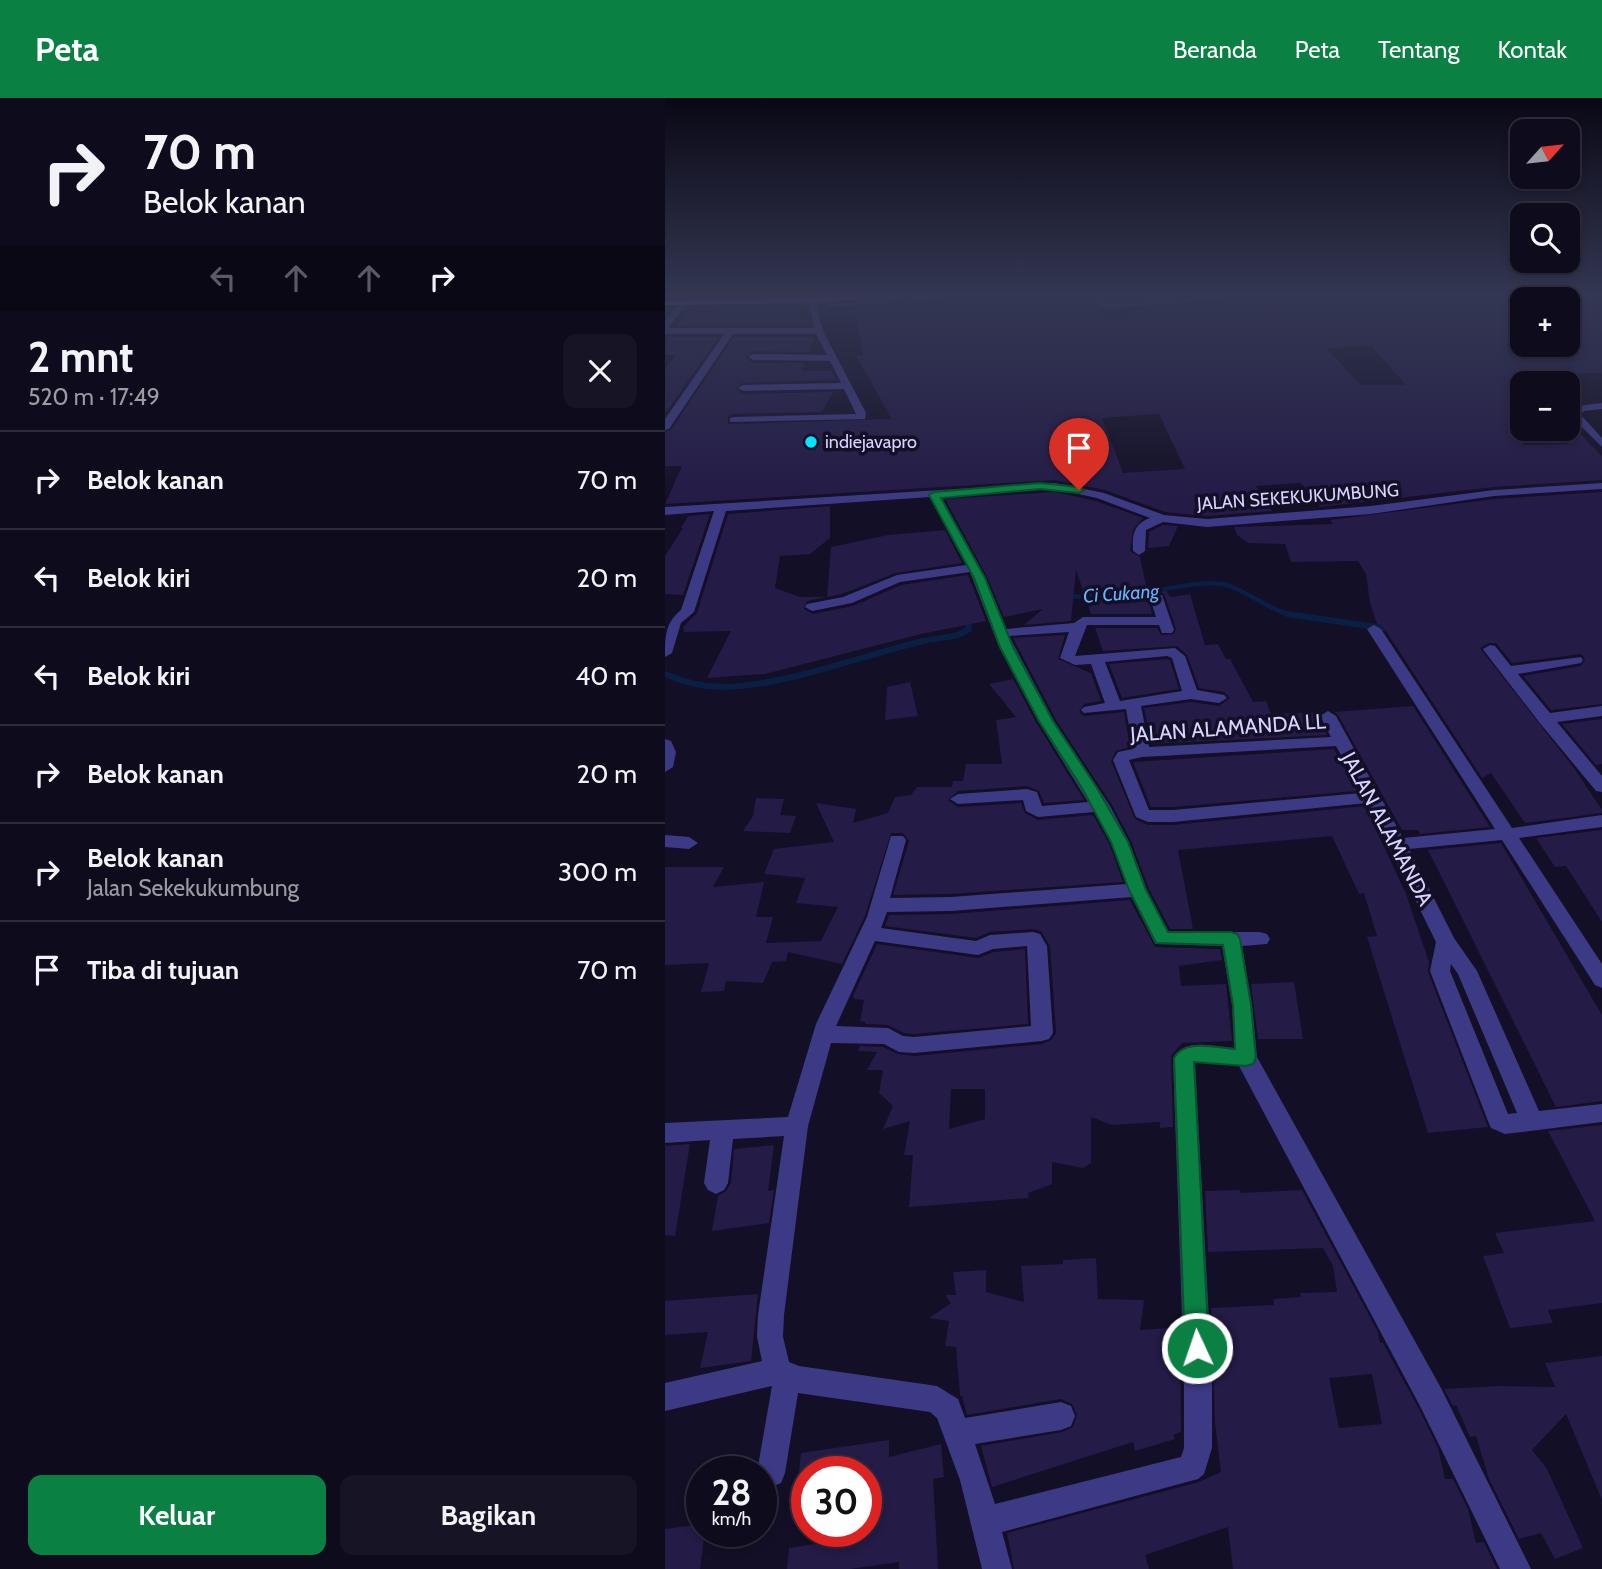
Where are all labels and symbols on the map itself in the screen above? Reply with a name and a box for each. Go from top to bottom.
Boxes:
north arrow [1510,119,1580,189]
pin [1049,418,1109,490]
place label: indiejavapro [825,431,917,453]
marker: indiejavapro [803,434,819,450]
street label: JALAN SEKEKUKUMBUNG [1195,479,1400,515]
water label: Ci Cukang [1082,579,1161,608]
street label: JALAN ALAMANDA LL [1128,708,1327,747]
street label: JALAN ALAMANDA [1336,747,1439,910]
position arrow [1160,1311,1234,1385]
speed limit sign: 30 [791,1456,882,1547]

